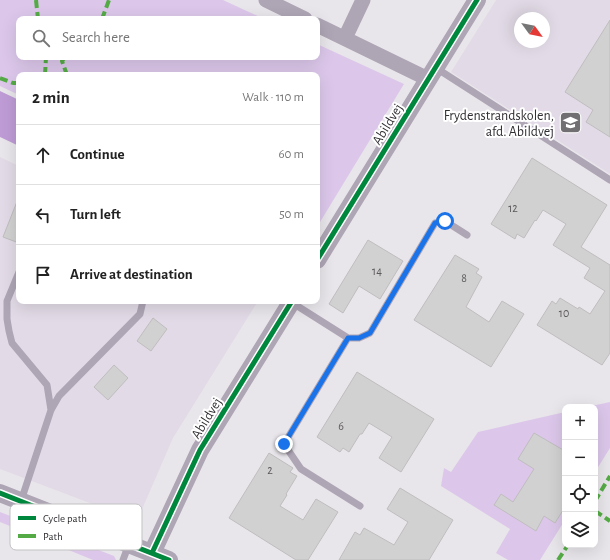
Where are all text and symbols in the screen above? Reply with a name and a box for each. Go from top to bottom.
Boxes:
north arrow [514,12,550,48]
search box [16,16,320,60]
icon: search [30,27,52,49]
text: Search here [62,30,130,45]
text: 2 min [32,89,70,106]
text: Walk · 110 m [242,91,304,104]
street label: Abildvej [370,102,406,147]
place label: Frydenstrandskolen, afd. Abildvej [444,109,554,139]
school or university icon: Frydenstrandskolen, afd. Abildvej [557,110,583,136]
icon: ahead [32,144,54,166]
text: Continue [70,147,125,162]
text: 60 m [278,148,304,161]
house number: 12 [508,202,518,214]
icon: left [32,204,54,226]
text: Turn left [70,207,121,222]
text: 50 m [279,208,304,221]
route start [436,212,454,230]
icon: arrive [32,264,54,286]
house number: 14 [372,265,382,277]
text: Arrive at destination [70,267,193,282]
house number: 8 [461,272,467,284]
house number: 10 [559,307,569,319]
street label: Abildvej [189,396,225,441]
map controls [562,404,598,548]
button: + [562,404,598,440]
house number: 6 [338,420,344,432]
route end [275,435,293,453]
button: − [562,440,598,476]
house number: 2 [267,464,273,476]
button: locate [562,476,598,512]
legend [10,504,142,550]
button: layers [562,512,598,548]
text: Cycle path [43,513,87,524]
text: Path [43,531,63,542]

